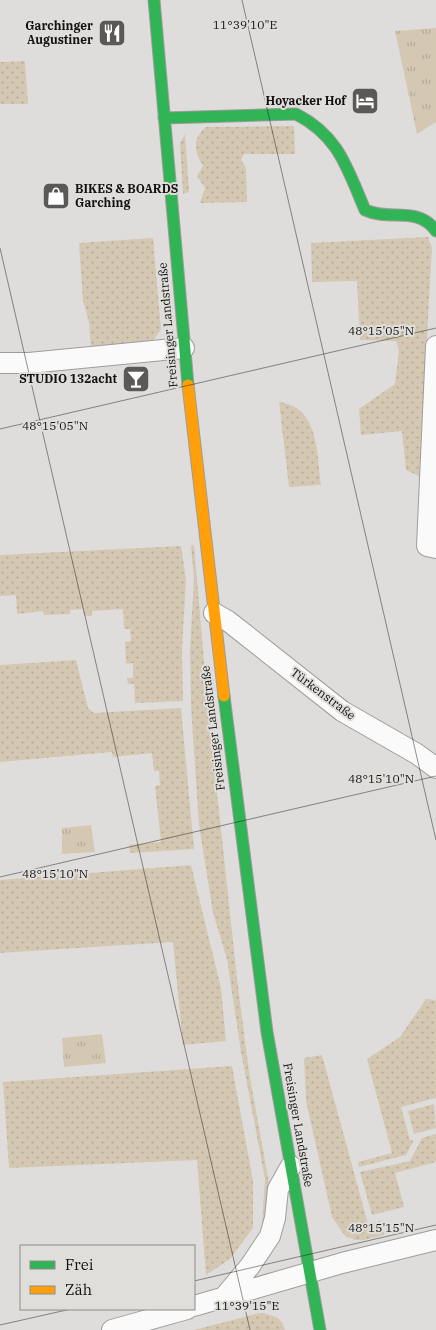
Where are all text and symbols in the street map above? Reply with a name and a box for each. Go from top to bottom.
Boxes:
text: 11°39'10"E [213,17,277,32]
place label: Garchinger Augustiner [25,18,93,47]
restaurant icon: Garchinger Augustiner [97,18,127,48]
hotel icon: Hoyacker Hof [350,86,380,116]
place label: Hoyacker Hof [265,93,347,108]
shop icon: BIKES & BOARDS Garching [41,181,71,211]
place label: BIKES & BOARDS Garching [75,181,178,210]
street label: Freisinger Landstraße [155,262,180,388]
text: 48°15'05"N [348,323,414,338]
bar icon: STUDIO 132acht [121,364,151,394]
place label: STUDIO 132acht [19,371,118,386]
text: 48°15'05"N [22,418,88,433]
street label: Türkenstraße [288,664,359,723]
street label: Freisinger Landstraße [197,665,228,791]
text: 48°15'10"N [348,771,414,786]
text: 48°15'10"N [22,866,88,881]
street label: Freisinger Landstraße [280,1062,317,1188]
text: 48°15'15"N [348,1220,414,1235]
legend [20,1245,195,1310]
text: Frei [65,1255,94,1274]
text: Zäh [65,1280,92,1299]
text: 11°39'15"E [215,1298,279,1313]

